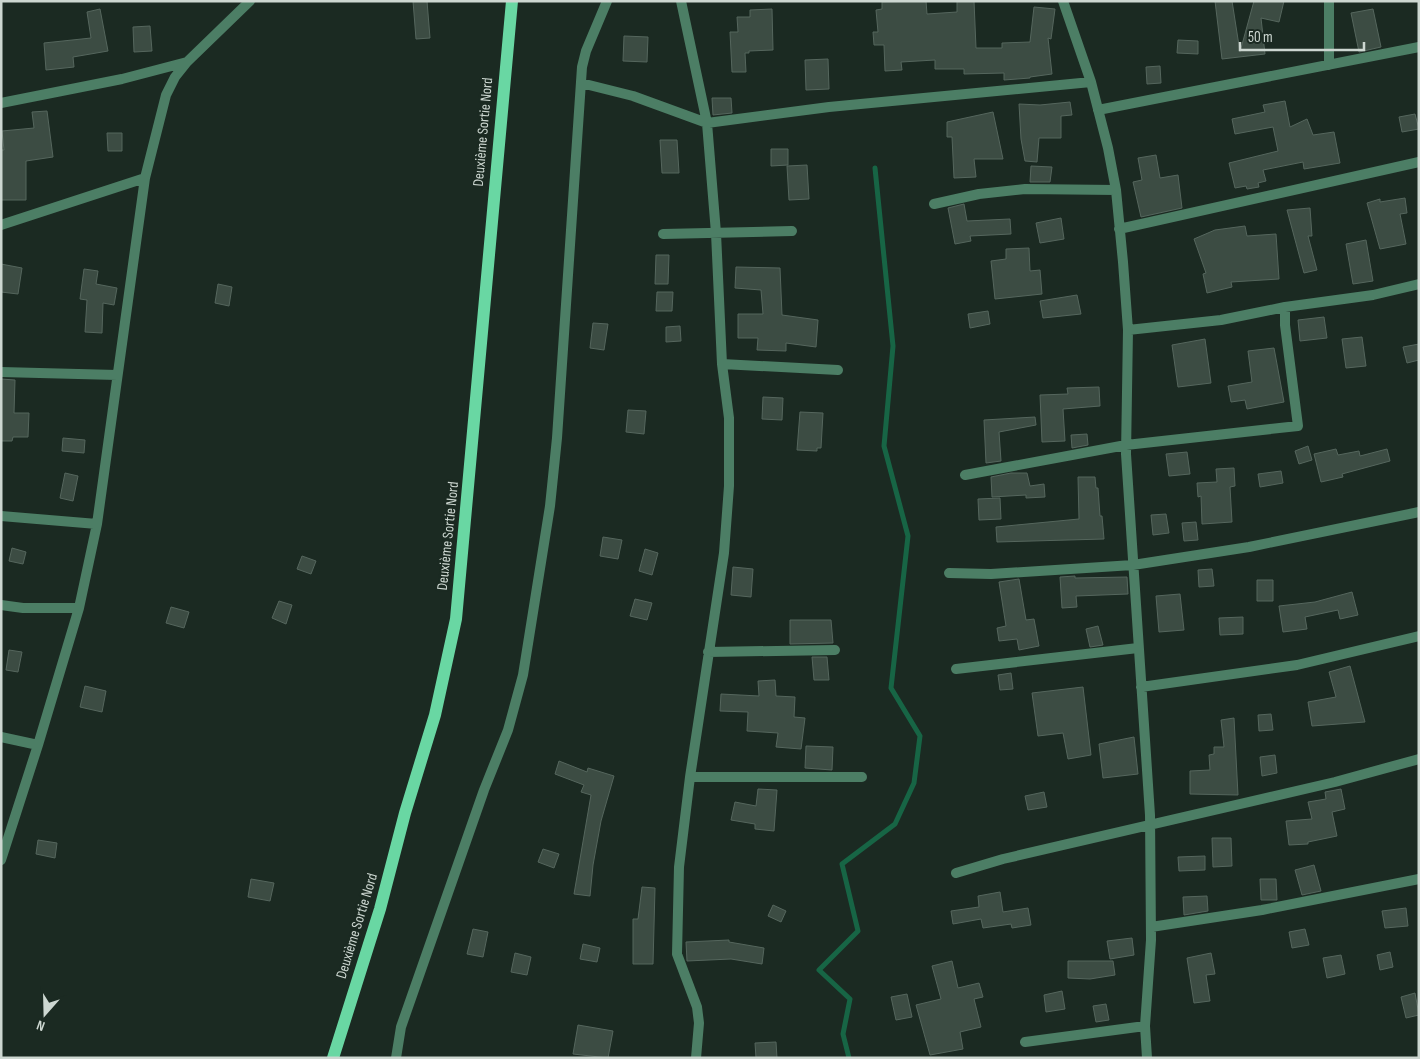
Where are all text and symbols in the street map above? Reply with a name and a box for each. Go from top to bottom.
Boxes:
scale bar [1240,20,1364,52]
text: 50 m [1248,28,1273,47]
street label: Deuxième Sortie Nord [469,77,497,187]
street label: Deuxième Sortie Nord [433,481,463,591]
street label: Deuxième Sortie Nord [332,871,382,981]
north arrow [20,989,70,1039]
text: N [34,1016,47,1035]

